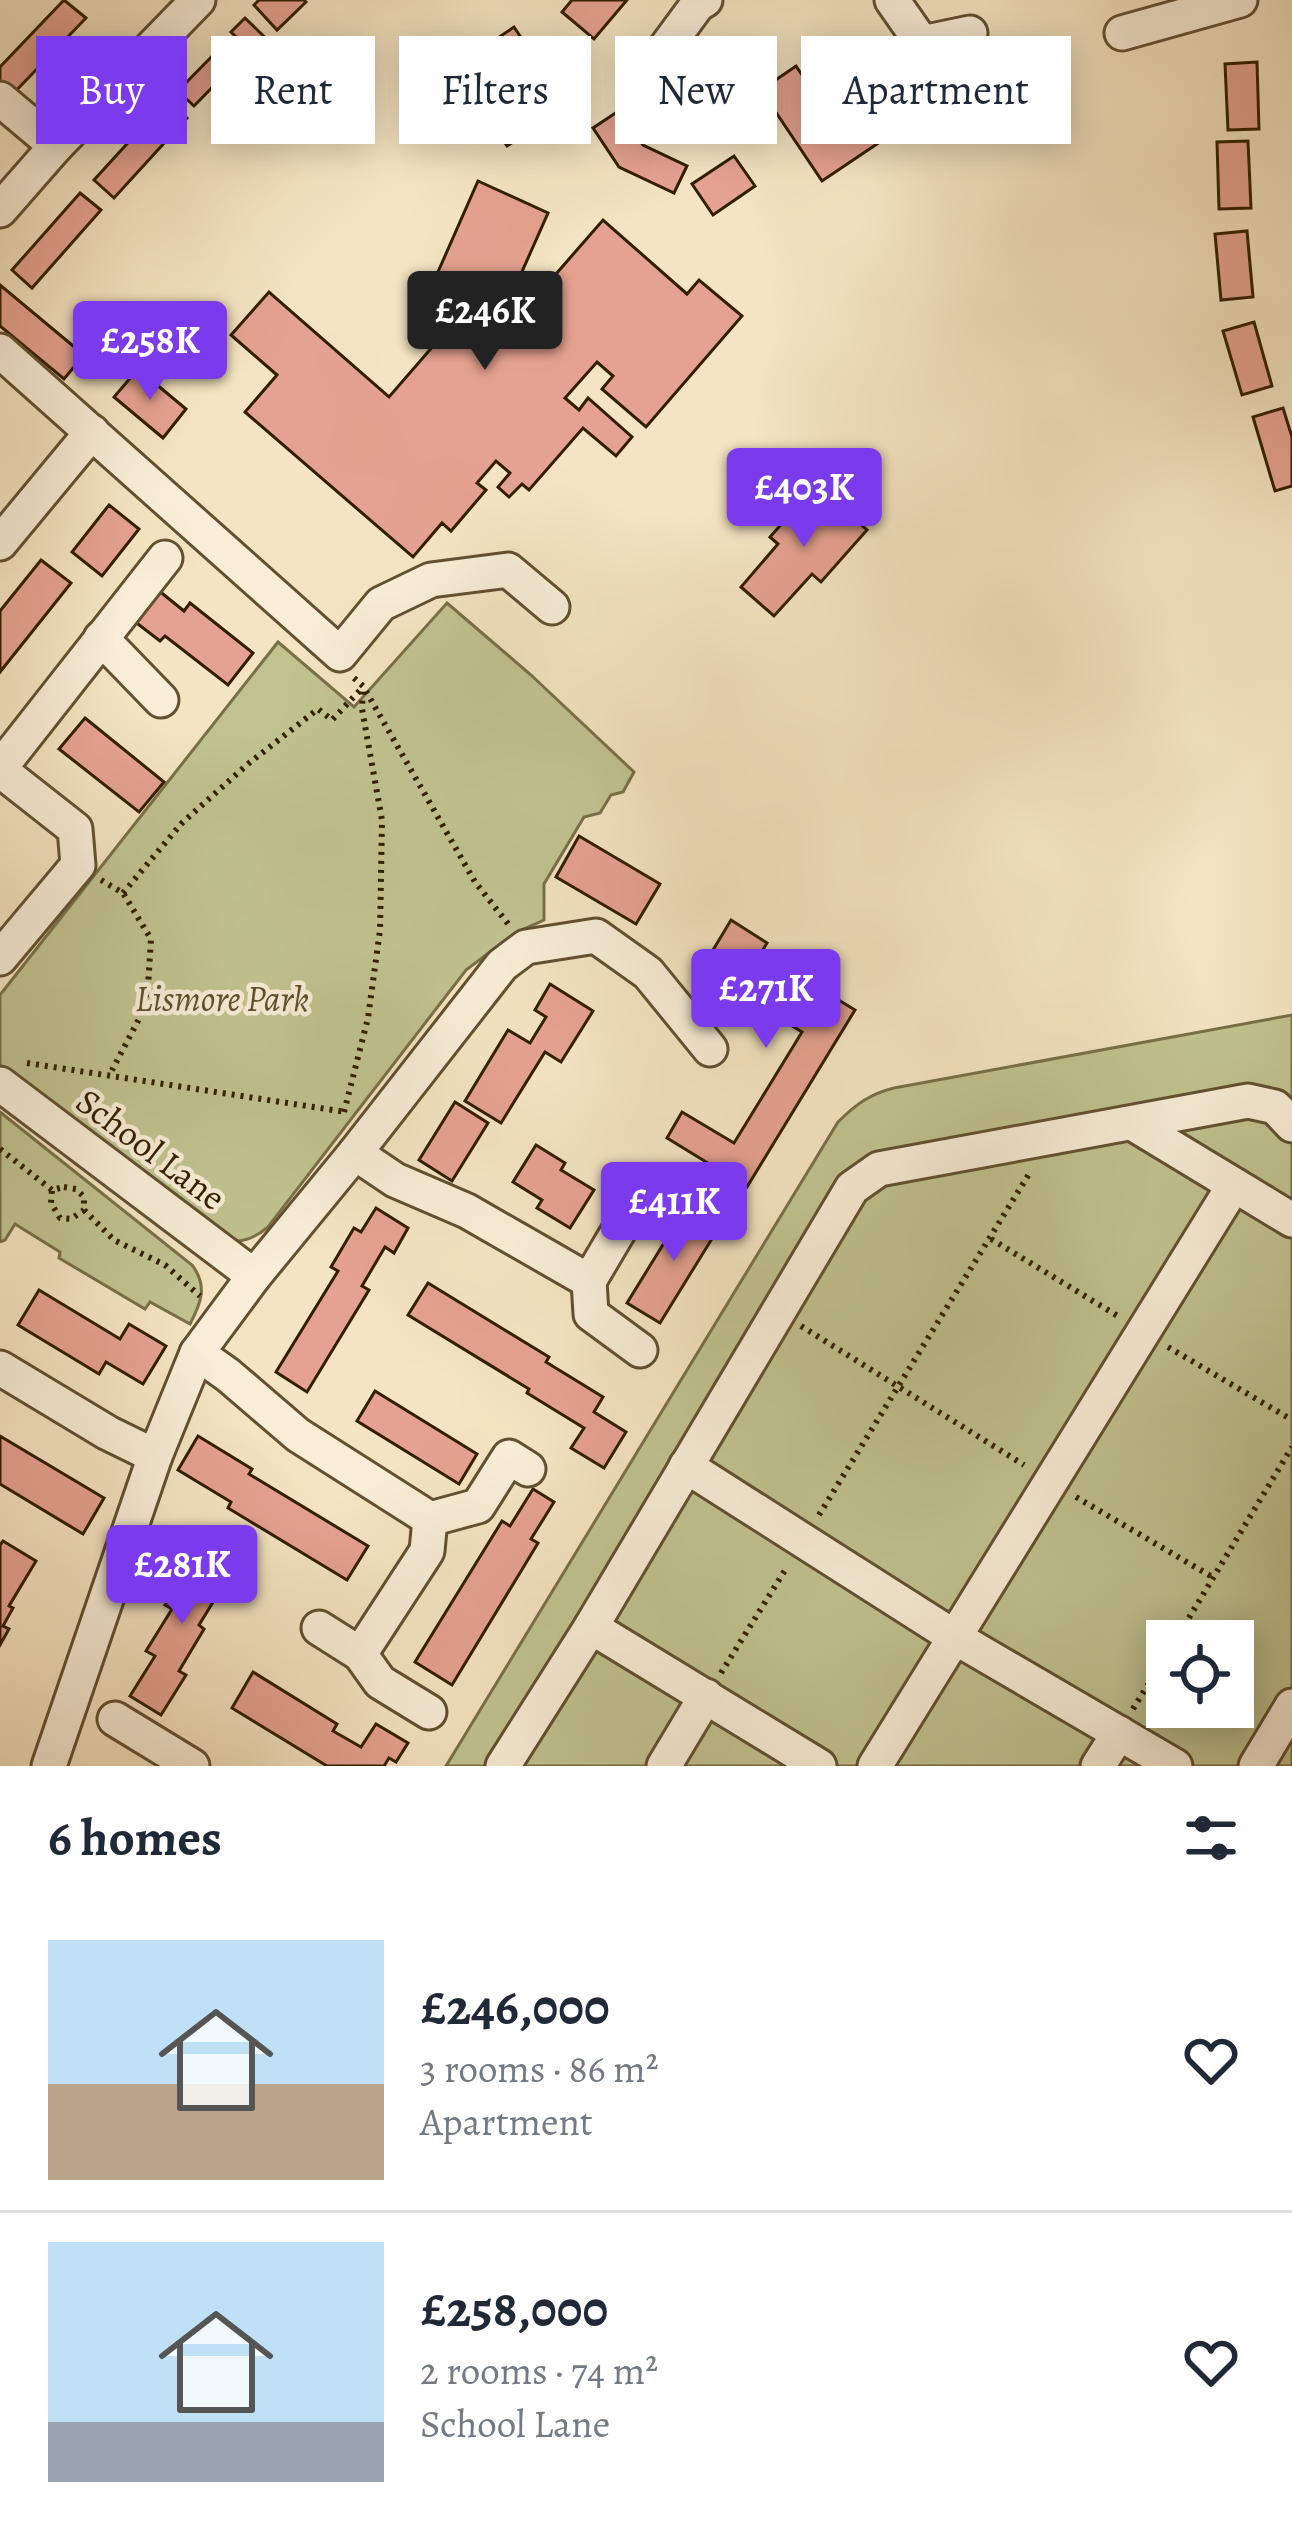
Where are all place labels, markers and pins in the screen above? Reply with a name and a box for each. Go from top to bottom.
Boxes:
pin: £246K [401,271,569,373]
pin: £258K [66,301,234,403]
pin: £403K [720,448,888,550]
pin: £271K [682,949,850,1051]
pin: £411K [590,1162,758,1264]
pin: £281K [98,1525,266,1627]

